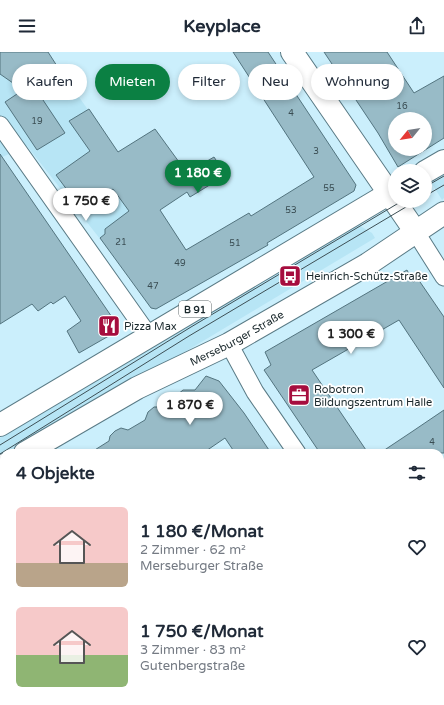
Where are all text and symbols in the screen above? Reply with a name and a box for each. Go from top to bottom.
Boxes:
icon: menu [16,15,38,37]
text: Keyplace [183,15,261,37]
icon: share [406,15,428,37]
chip: Kaufen [12,64,87,100]
chip: Mieten [95,64,170,100]
chip: Filter [178,64,240,100]
chip: Neu [248,64,303,100]
chip: Wohnung [311,64,404,100]
house number: 16 [396,101,408,112]
house number: 4 [288,108,294,119]
north arrow [388,112,432,156]
map controls [388,112,432,208]
house number: 19 [31,116,43,127]
house number: 3 [313,146,319,157]
pin: 1 180 € [161,160,235,194]
button: layers [388,164,432,208]
text: 1 180 € [174,165,222,181]
house number: 55 [323,183,335,194]
pin: 1 750 € [49,188,123,222]
text: 1 750 € [62,193,110,209]
house number: 53 [285,205,297,216]
house number: 21 [115,237,127,248]
house number: 51 [229,238,241,249]
house number: 49 [174,258,186,269]
bus stop icon: Heinrich-Schütz-Straße [277,263,303,289]
place label: Heinrich-Schütz-Straße [306,270,428,283]
house number: 47 [147,281,159,292]
road number: B 91 [179,301,211,317]
street label: Merseburger Straße [188,308,286,369]
restaurant icon: Pizza Max [96,313,122,339]
place label: Pizza Max [124,320,177,333]
pin: 1 300 € [314,321,388,355]
text: 1 300 € [327,326,375,342]
office icon: Robotron Bildungszentrum Halle [286,382,312,408]
place label: Robotron Bildungszentrum Halle [314,383,432,409]
pin: 1 870 € [153,392,227,426]
text: 1 870 € [166,397,214,413]
house number: 4 [429,437,435,448]
icon: filters [406,462,428,484]
text: 4 Objekte [16,463,95,484]
text: 1 180 €/Monat [140,521,263,542]
icon: home [48,523,96,571]
icon: heart [406,536,428,558]
text: 2 Zimmer · 62 m² [140,542,246,558]
text: Merseburger Straße [140,558,263,574]
text: 1 750 €/Monat [140,621,263,642]
icon: home [48,623,96,671]
icon: heart [406,636,428,658]
text: 3 Zimmer · 83 m² [140,642,246,658]
text: Gutenbergstraße [140,658,245,674]

